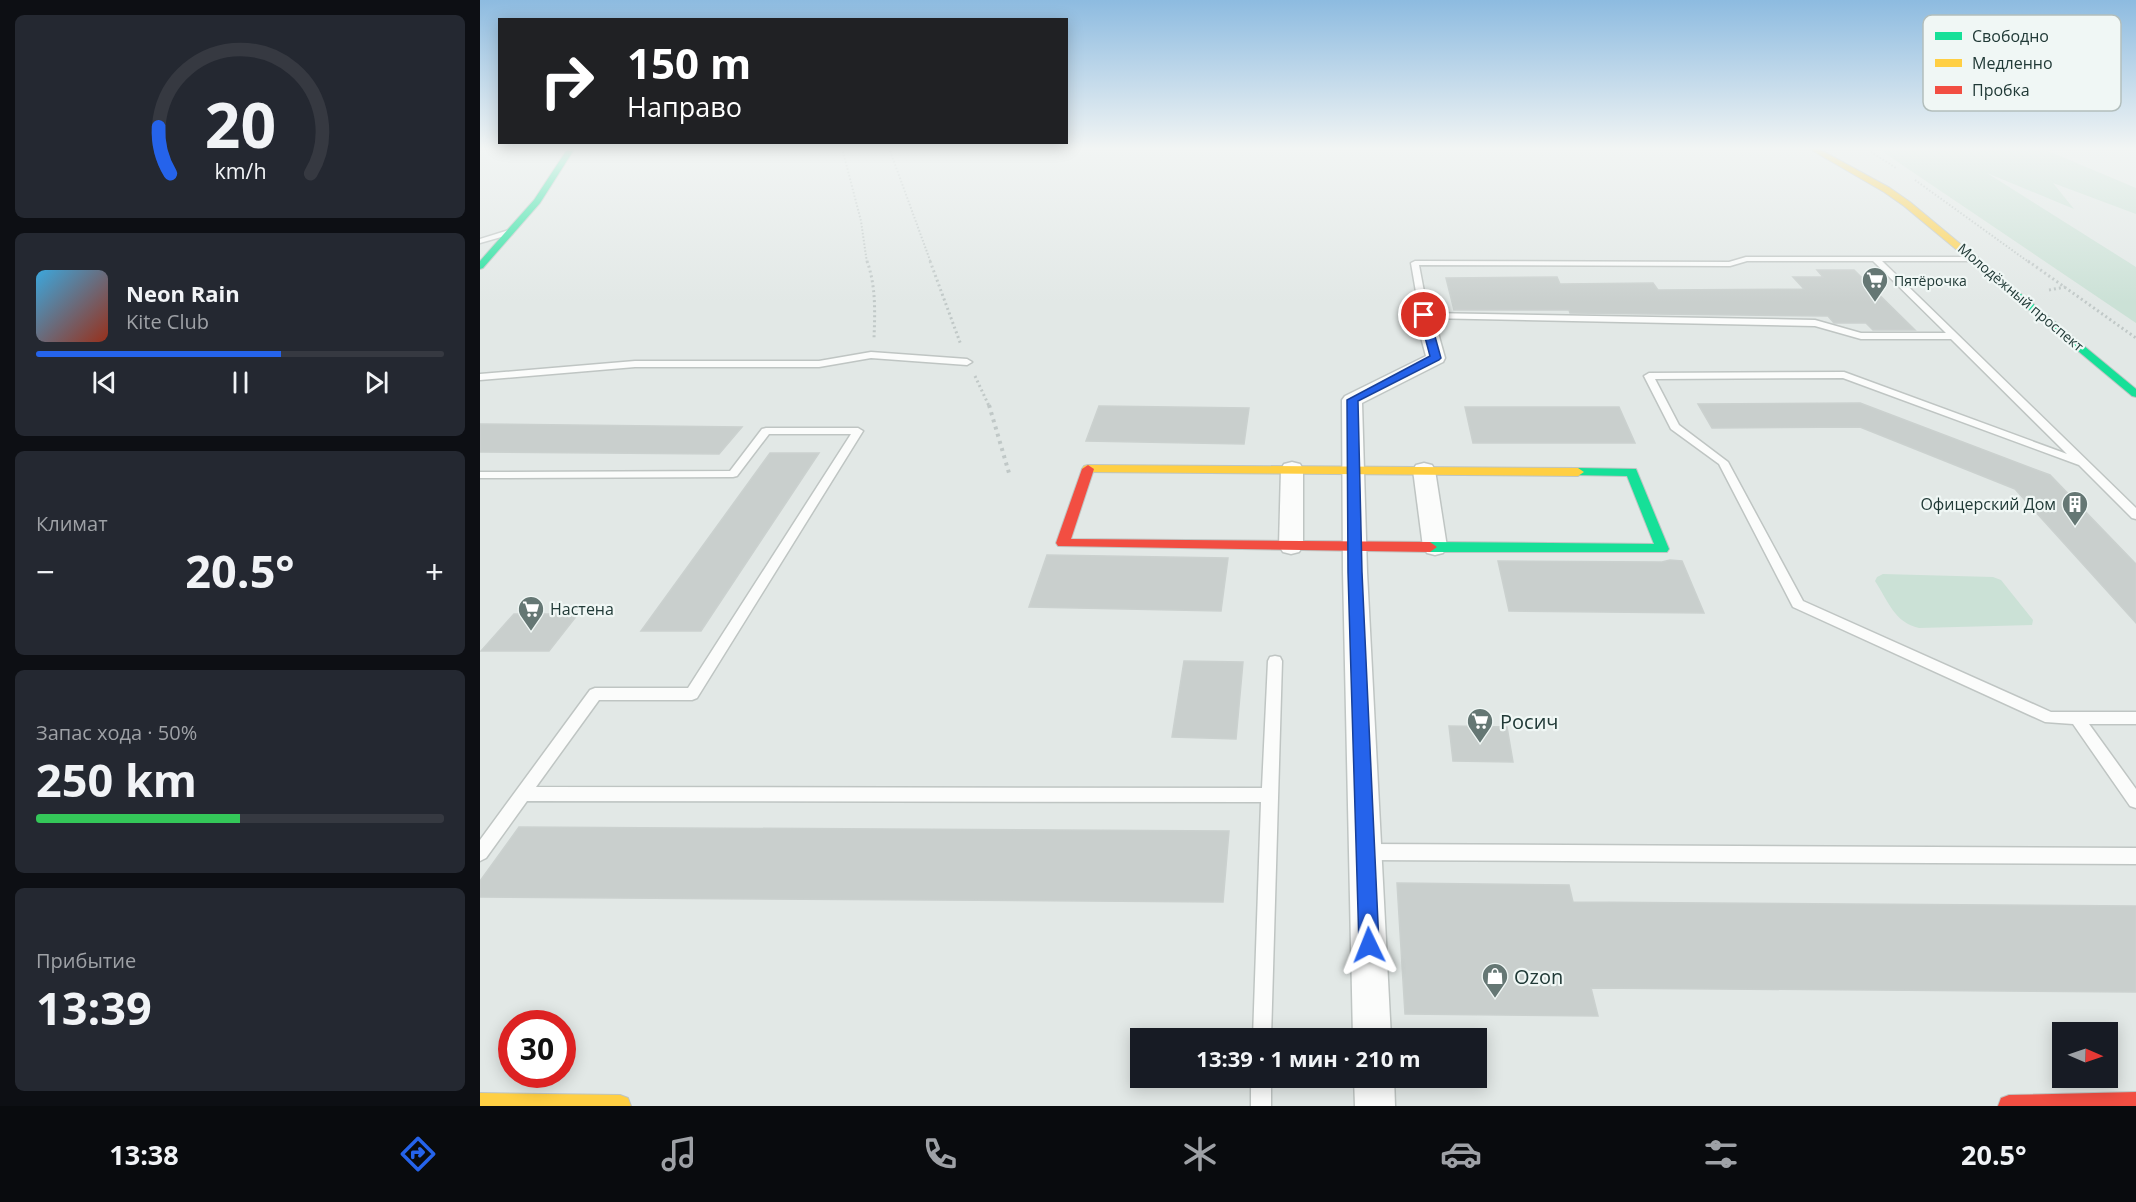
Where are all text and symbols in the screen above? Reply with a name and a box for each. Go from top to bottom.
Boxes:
legend [1923,15,2121,111]
text: Свободно [1972,25,2049,47]
text: 150 m [627,34,751,91]
icon: right [528,42,606,120]
text: Медленно [1972,52,2053,74]
text: Пробка [1972,79,2030,101]
text: 20 [204,81,276,166]
text: Направо [627,88,742,125]
text: km/h [214,156,266,185]
street label: Молодёжный проспект [1954,239,2088,355]
supermarket icon: Пятёрочка [1860,265,1890,303]
place label: Пятёрочка [1894,271,1967,290]
text: Neon Rain [126,278,240,308]
pin [1398,289,1449,340]
icon: arrive [1407,298,1440,331]
text: Kite Club [126,308,209,335]
icon: previous [88,366,121,399]
icon: pause [224,366,257,399]
icon: next [360,366,393,399]
building icon: Офицерский Дом [2060,489,2090,527]
place label: Офицерский Дом [1920,493,2056,515]
text: Климат [36,510,108,537]
text: 20.5° [185,540,295,601]
text: − [36,549,55,594]
text: + [425,549,444,594]
supermarket icon: Настена [516,594,546,632]
place label: Настена [550,598,614,620]
supermarket icon: Росич [1465,706,1495,744]
place label: Росич [1500,708,1559,735]
text: Запас хода · 50% [36,719,197,746]
text: 250 km [36,749,197,810]
position arrow [1337,913,1401,977]
text: Прибытие [36,947,136,974]
shop icon: Ozon [1480,961,1510,999]
place label: Ozon [1514,963,1563,990]
text: 13:39 [36,977,152,1038]
speed limit sign: 30 [498,1010,576,1088]
north arrow [2052,1022,2118,1088]
map controls [2052,1022,2118,1088]
text: 13:39 · 1 мин · 210 m [1196,1043,1421,1073]
icon: directions [397,1133,439,1175]
icon: music [658,1133,700,1175]
icon: phone [919,1133,961,1175]
icon: climate [1179,1133,1221,1175]
icon: car [1440,1133,1482,1175]
icon: filters [1700,1133,1742,1175]
text: 13:38 [109,1136,179,1173]
text: 20.5° [1961,1136,2027,1173]

